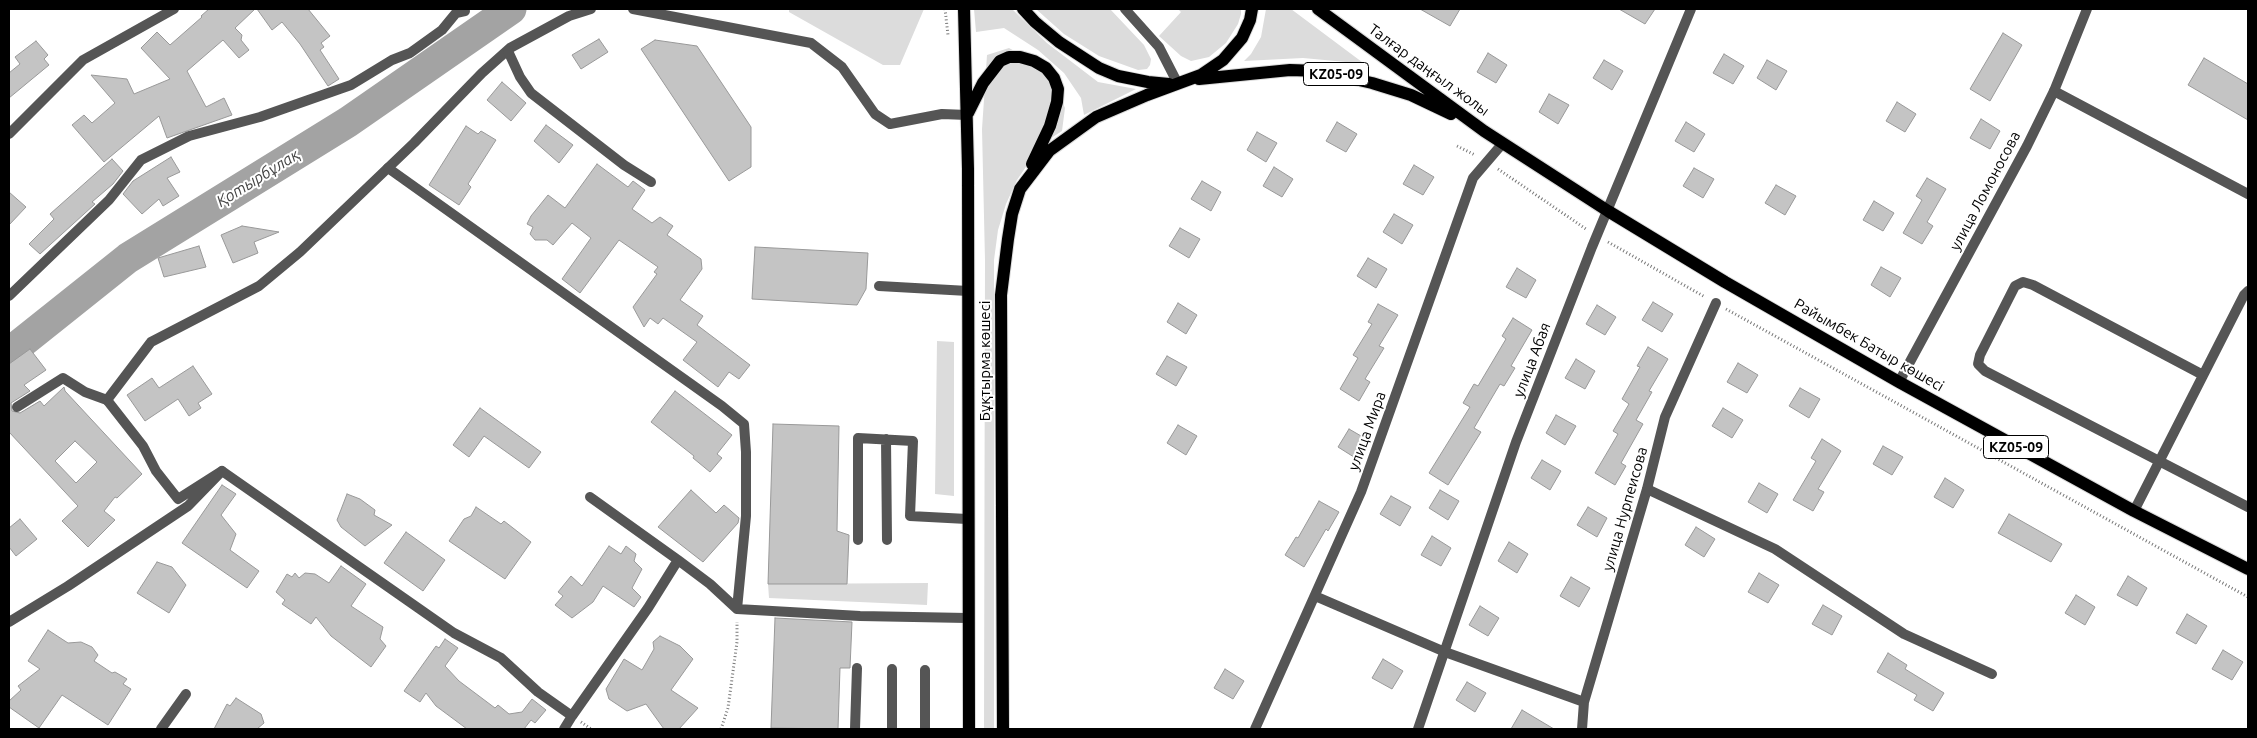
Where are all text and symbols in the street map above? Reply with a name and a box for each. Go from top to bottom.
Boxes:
street label: Талғар даңғыл жолы [1365,20,1493,120]
road number: KZ05-09 [1304,62,1368,86]
street label: улица Ломоносова [1946,128,2024,254]
water label: Қотырбұлақ [213,145,303,211]
street label: Райымбек Батыр көшесі [1791,295,1947,395]
street label: Бұқтырма көшесі [976,301,994,421]
street label: улица Абая [1509,320,1555,400]
street label: улица Мира [1344,389,1390,473]
road number: KZ05-09 [1984,436,2048,458]
street label: улица Нурпеисова [1599,445,1651,573]

